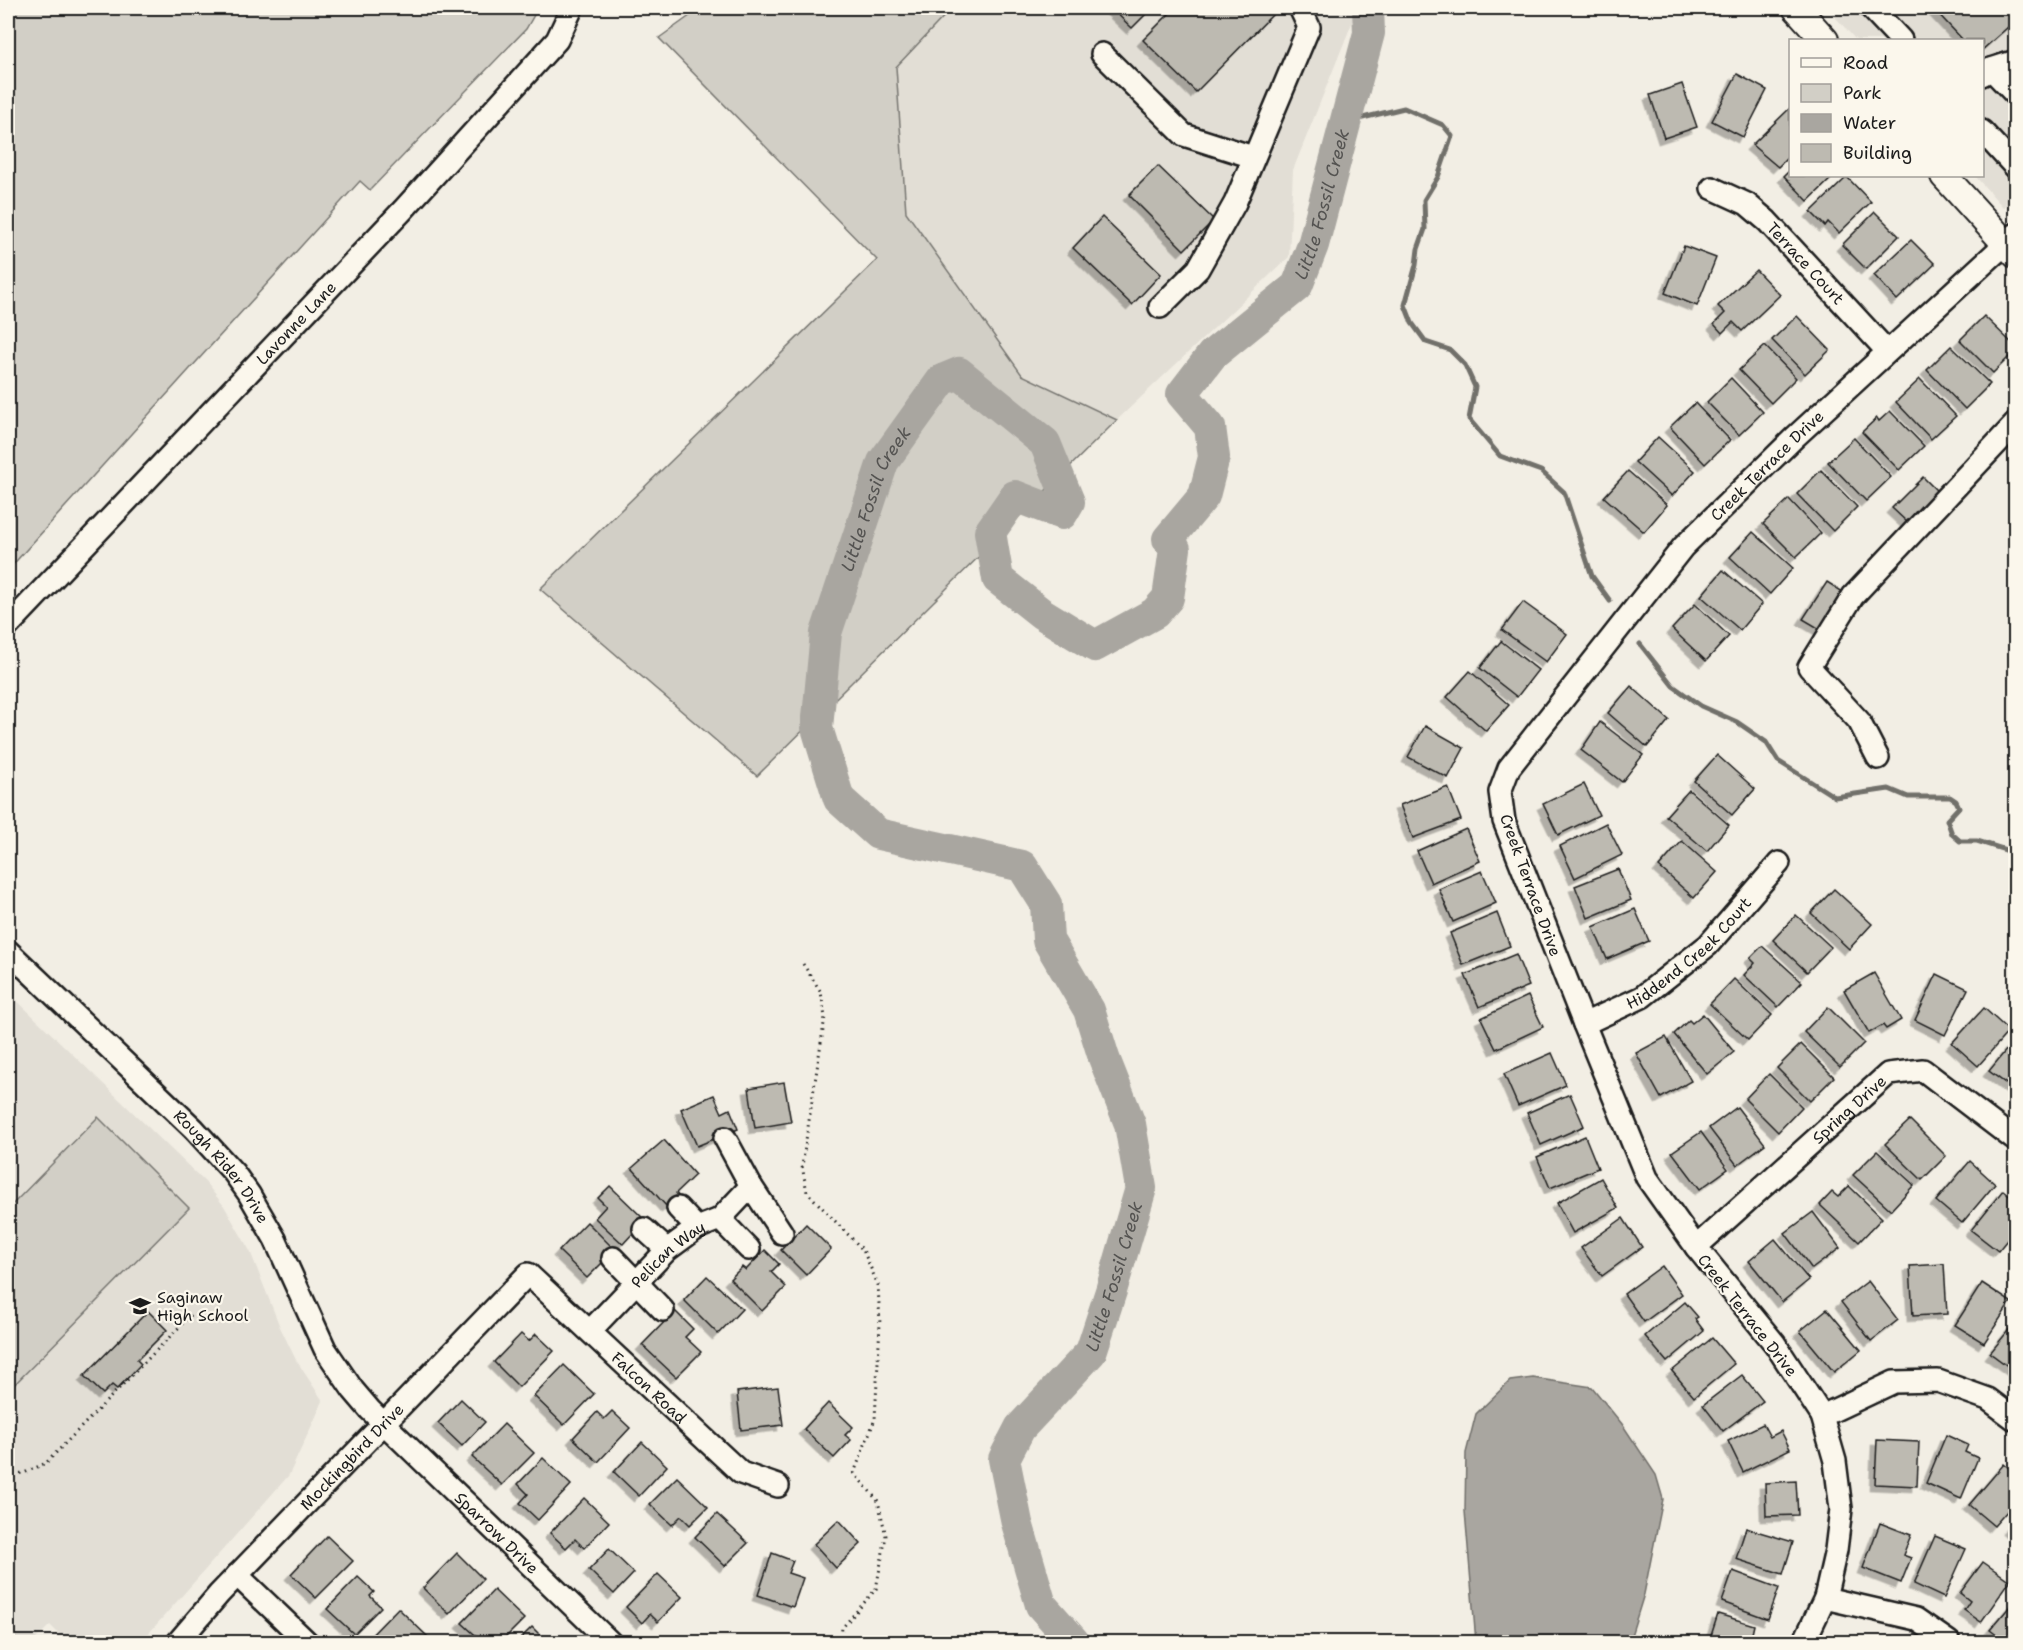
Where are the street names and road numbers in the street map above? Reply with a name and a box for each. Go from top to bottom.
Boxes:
street label: Terrace Court [1762,218,1849,309]
street label: Lavonne Lane [252,277,341,369]
street label: Creek Terrace Drive [1706,406,1828,525]
street label: Creek Terrace Drive [1495,811,1566,959]
street label: Hiddend Creek Court [1623,893,1756,1014]
street label: Spring Drive [1808,1071,1891,1148]
street label: Rough Rider Drive [169,1105,274,1227]
street label: Pelican Way [626,1216,708,1293]
street label: Creek Terrace Drive [1693,1250,1802,1381]
street label: Falcon Road [607,1347,691,1428]
street label: Mockingbird Drive [296,1399,408,1515]
street label: Sparrow Drive [450,1488,543,1579]

